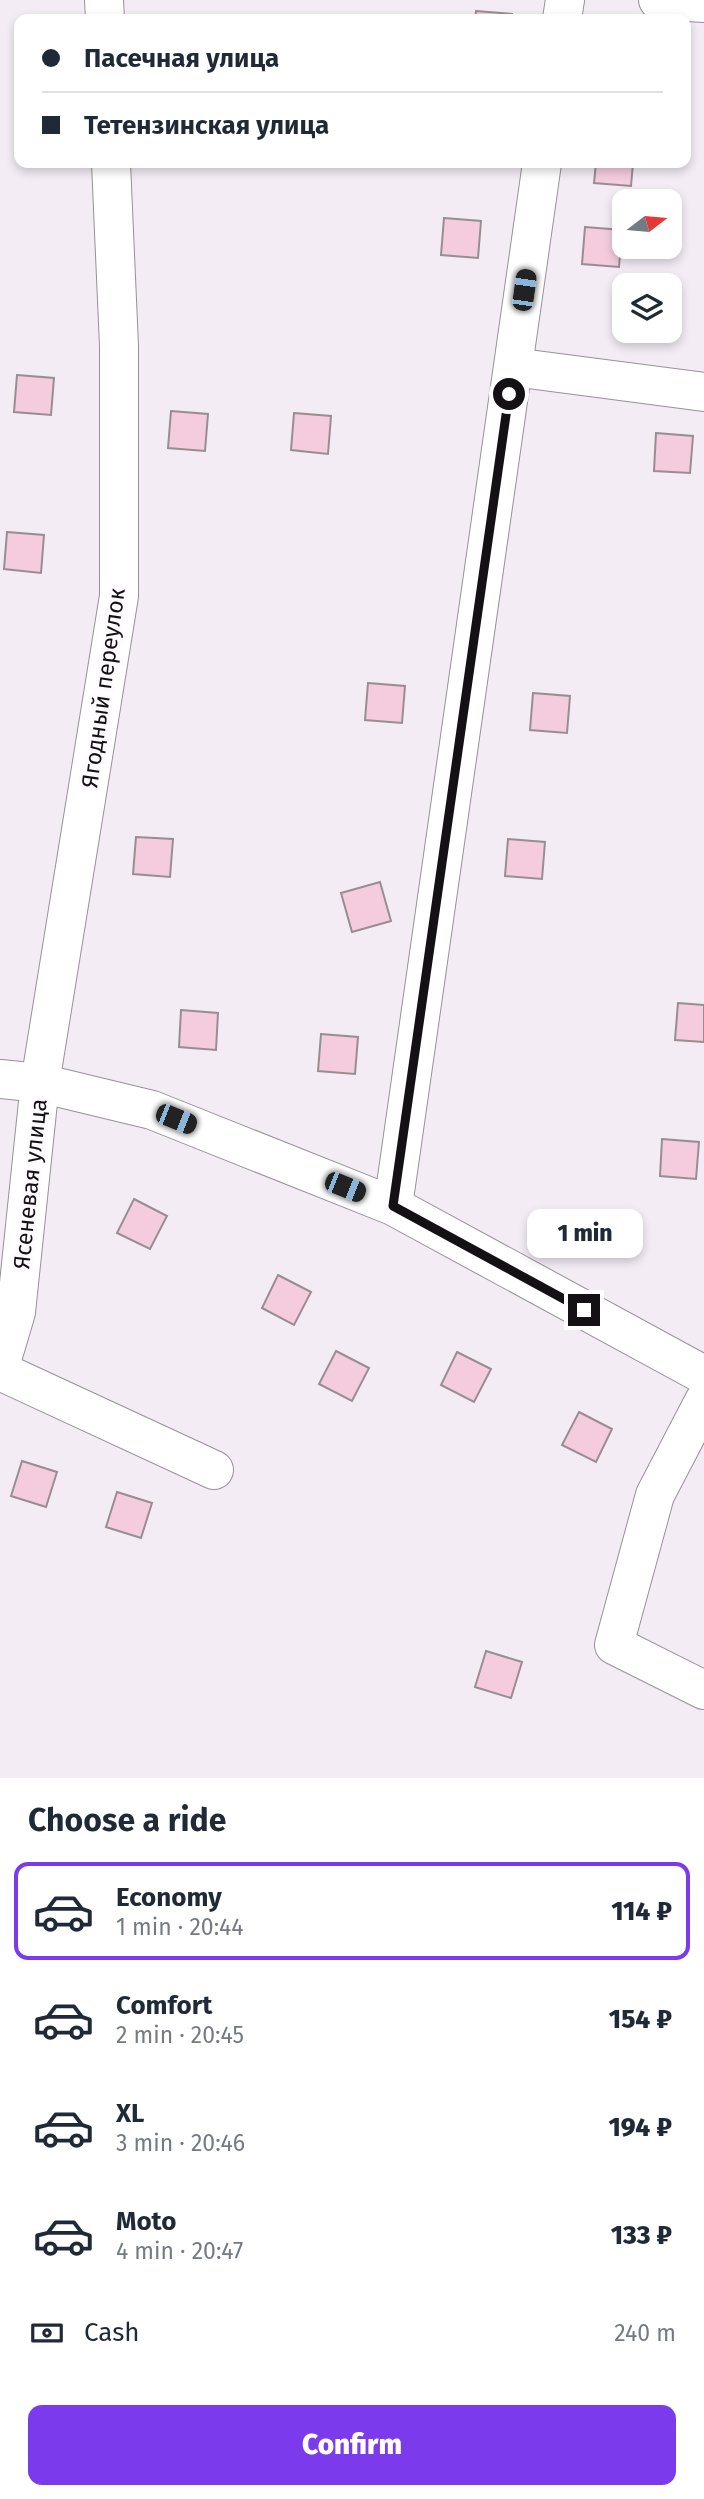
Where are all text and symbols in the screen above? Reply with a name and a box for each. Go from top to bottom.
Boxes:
text: Пасечная улица [84,43,279,74]
text: Тетензинская улица [84,110,329,141]
north arrow [612,189,682,259]
map controls [612,189,682,343]
car [511,268,538,312]
button: layers [612,273,682,343]
route start [493,378,525,410]
street label: Ягодный переулок [75,586,131,790]
street label: Ясеневая улица [7,1097,53,1271]
car [153,1101,200,1137]
car [322,1169,369,1205]
callout: 1 min [526,1208,642,1258]
text: 1 min [557,1219,613,1247]
route end [568,1294,600,1326]
text: Choose a ride [28,1801,226,1839]
icon: car [32,1880,95,1943]
text: Economy [116,1882,222,1913]
text: 114 ₽ [611,1896,672,1927]
text: 1 min · 20:44 [116,1913,244,1941]
icon: car [32,1988,95,2051]
text: Comfort [116,1990,212,2021]
text: 154 ₽ [609,2004,672,2035]
text: 2 min · 20:45 [116,2021,244,2049]
icon: car [32,2096,95,2159]
text: XL [116,2098,144,2129]
text: 194 ₽ [608,2112,672,2143]
text: 3 min · 20:46 [116,2129,245,2157]
icon: car [32,2204,95,2267]
text: Moto [116,2206,176,2237]
text: 133 ₽ [611,2220,672,2251]
text: 4 min · 20:47 [116,2237,243,2265]
icon: cash [28,2314,66,2352]
text: Cash [84,2317,140,2348]
text: 240 m [614,2319,676,2347]
button: Confirm [28,2405,676,2485]

